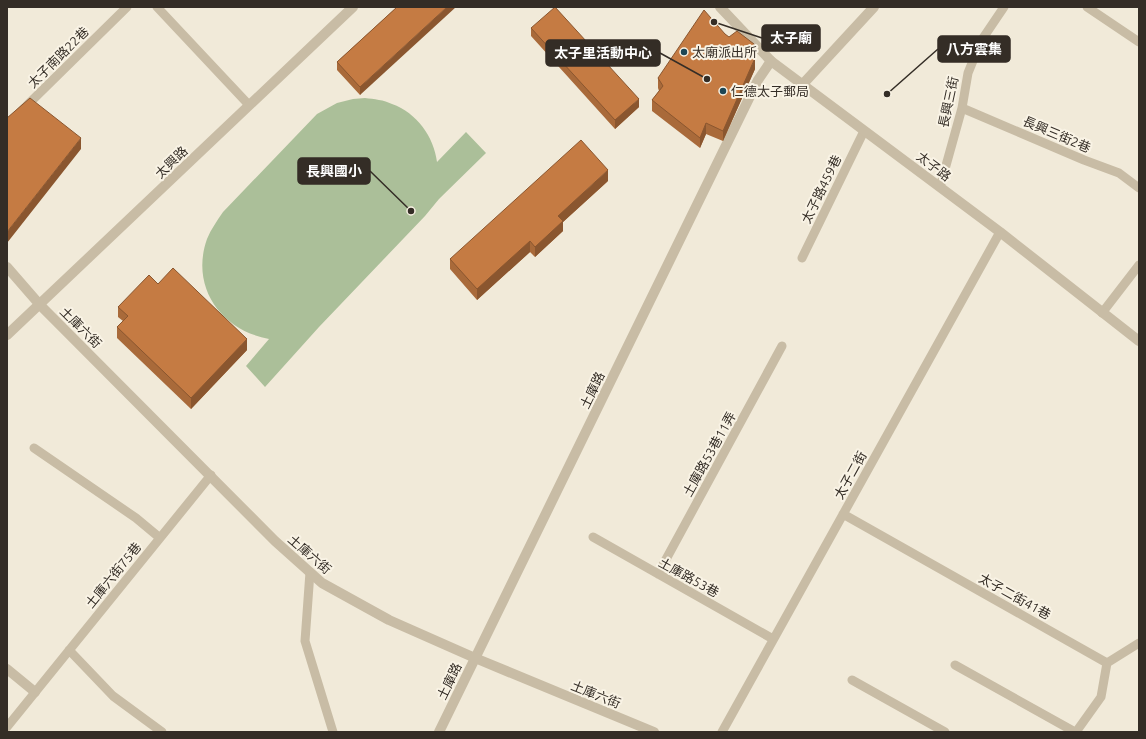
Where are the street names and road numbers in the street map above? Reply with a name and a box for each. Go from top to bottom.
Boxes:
street label: 太子南路22巷 [25,24,91,90]
street label: 長興三街 [936,75,960,129]
street label: 長興三街2巷 [1021,113,1093,155]
street label: 太興路 [152,143,190,181]
street label: 太子路 [914,149,954,183]
street label: 太子路459巷 [798,153,844,225]
street label: 土庫六街 [58,304,104,350]
street label: 土庫路 [577,369,607,411]
street label: 土庫路53巷11弄 [680,409,738,499]
street label: 太子二街 [831,449,869,501]
street label: 土庫六街 [286,532,334,576]
street label: 土庫六街75巷 [82,540,144,610]
street label: 土庫路53巷 [656,555,722,599]
street label: 太子二街41巷 [977,571,1053,621]
street label: 土庫路 [434,660,464,702]
street label: 土庫六街 [569,678,623,710]

